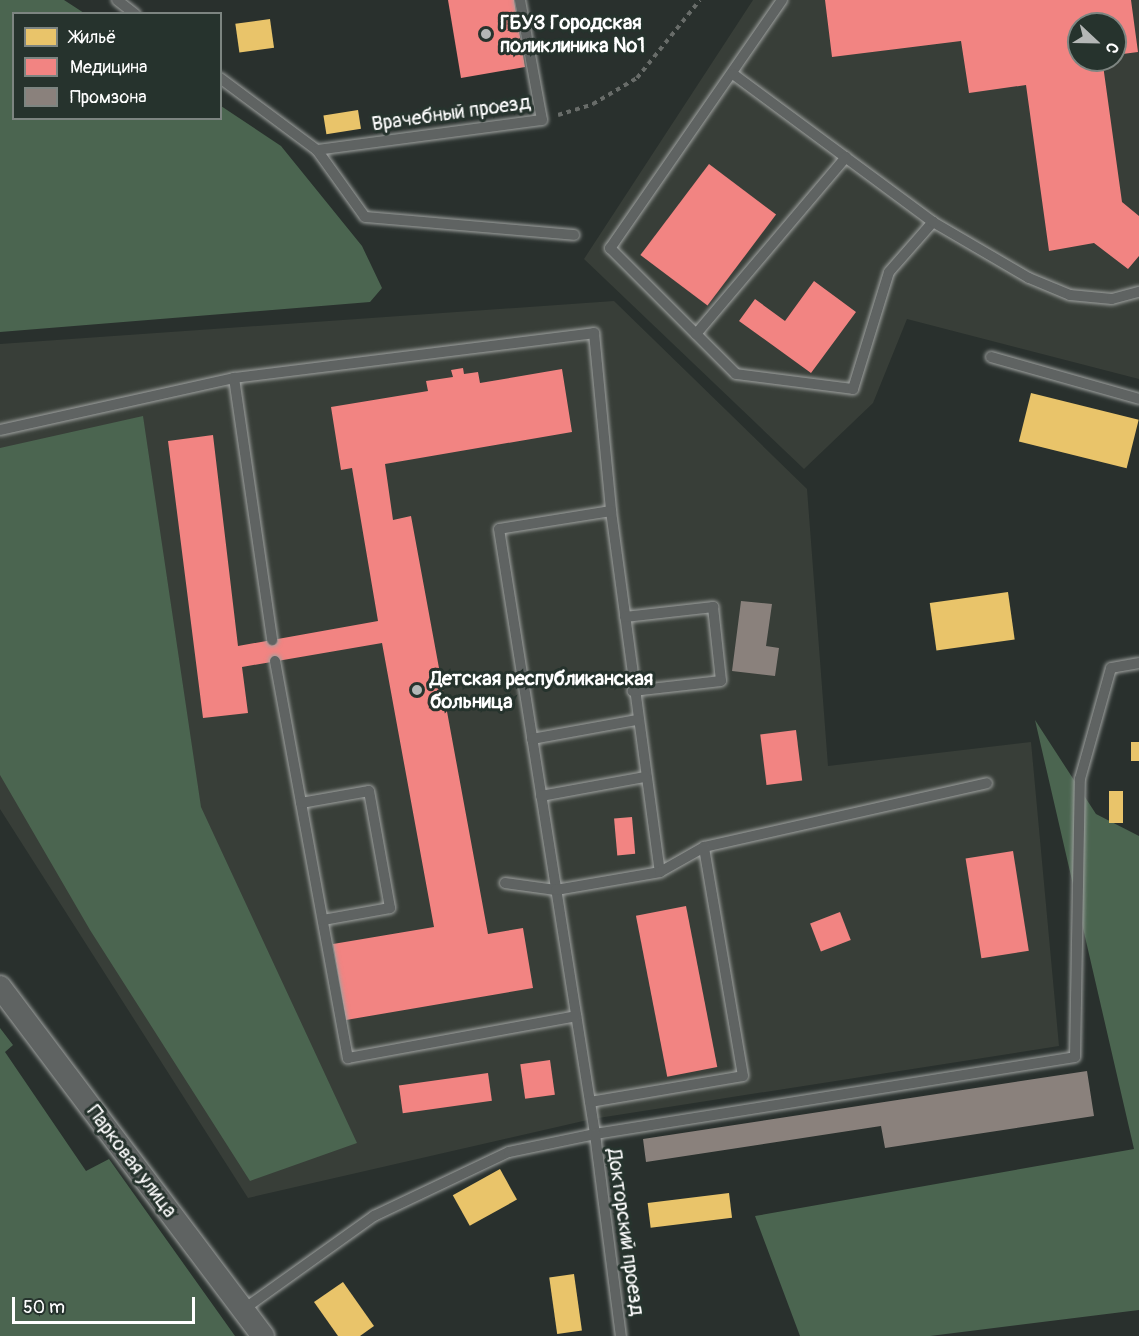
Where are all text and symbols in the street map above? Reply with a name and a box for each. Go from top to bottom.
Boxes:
place label: ГБУЗ Городская поликлиника №1 [500,11,645,58]
legend [12,12,222,120]
north arrow [1067,12,1127,72]
marker: ГБУЗ Городская поликлиника №1 [477,25,495,43]
text: Жильё [70,26,116,49]
text: С [1101,40,1123,56]
text: Медицина [70,56,147,79]
text: Промзона [70,86,147,109]
street label: Врачебный проезд [370,90,532,136]
place label: Детская республиканская больница [430,666,653,713]
marker: Детская республиканская больница [408,681,426,699]
street label: Парковая улица [82,1100,182,1222]
street label: Докторский проезд [602,1147,650,1317]
scale bar [15,1285,198,1323]
text: 50 m [23,1296,65,1319]

